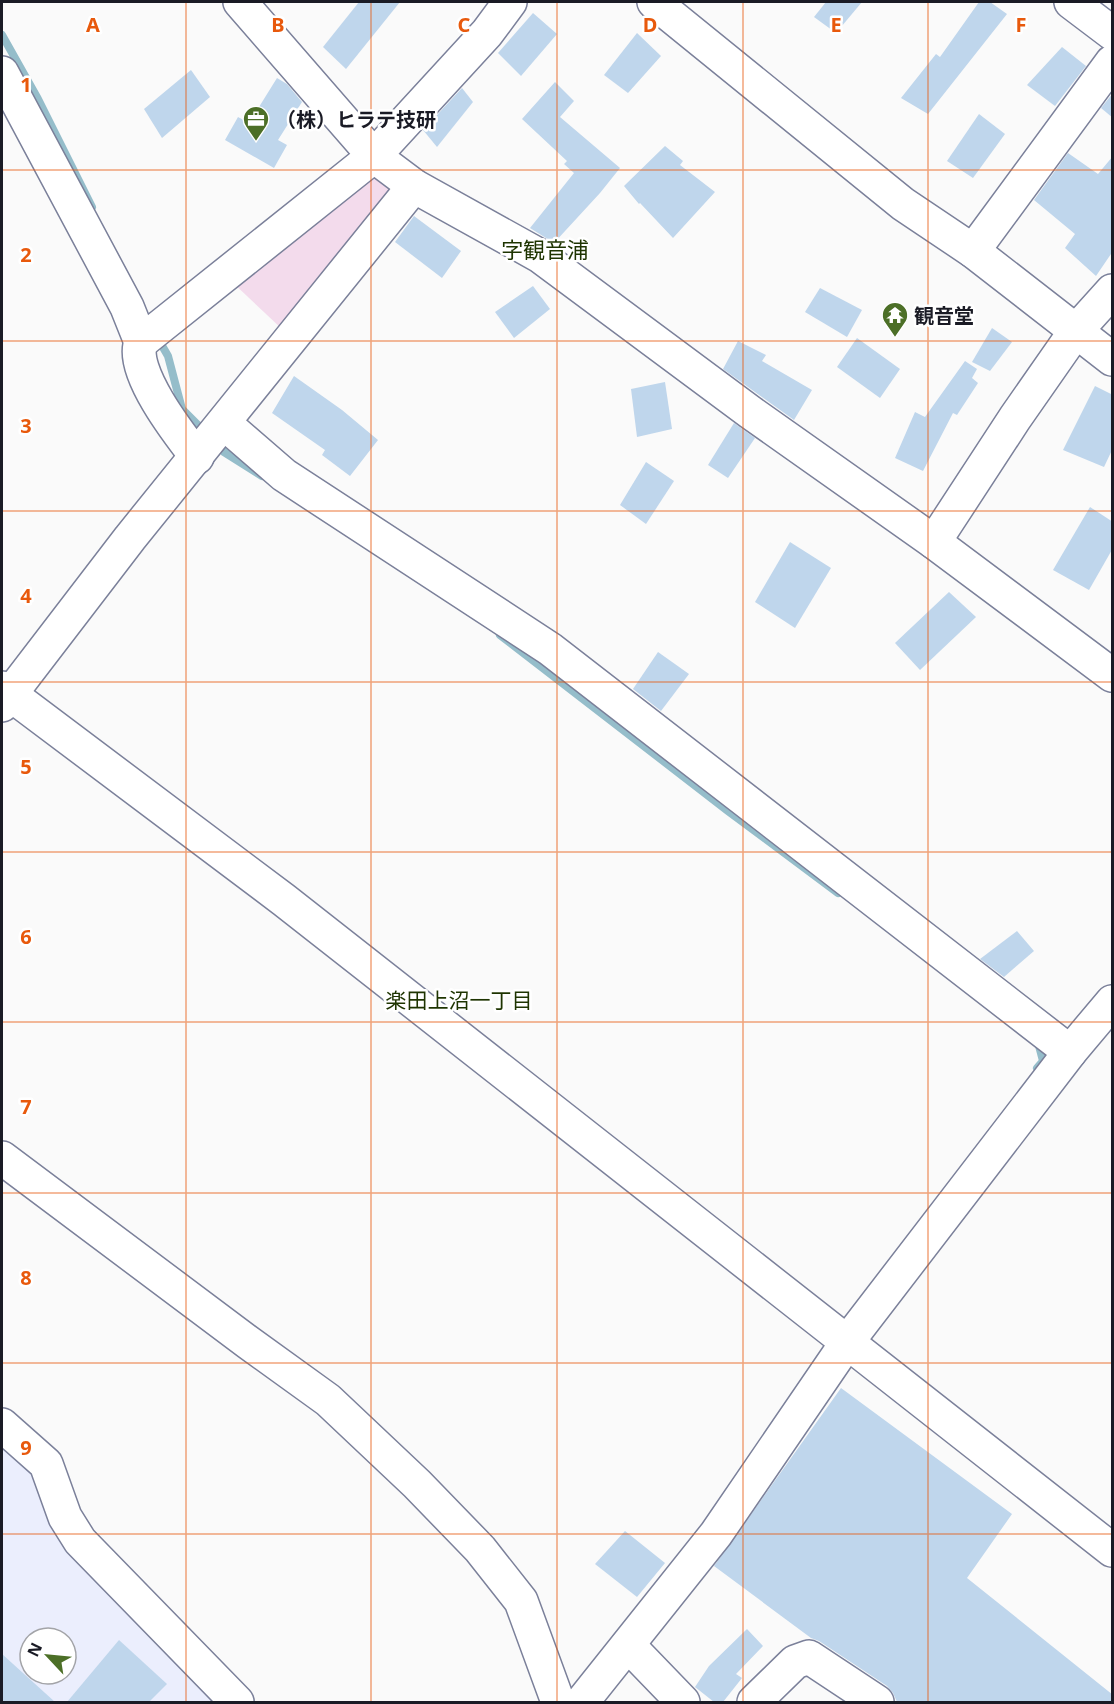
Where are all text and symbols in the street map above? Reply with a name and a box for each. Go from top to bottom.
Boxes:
text: A [86,11,100,38]
text: B [271,11,285,38]
text: C [458,11,471,38]
text: D [643,11,657,38]
text: E [830,11,842,38]
text: F [1016,11,1026,38]
text: 1 [20,71,32,98]
office icon: （株）ヒラテ技研 [241,104,271,142]
place label: （株）ヒラテ技研 [276,106,436,133]
district label: 字観音浦 [501,234,589,264]
text: 2 [20,241,32,268]
temple icon: 観音堂 [880,300,910,338]
place label: 観音堂 [914,302,974,329]
text: 3 [20,412,32,439]
text: 4 [20,582,32,609]
text: 5 [20,753,32,780]
text: 6 [20,923,32,950]
district label: 楽田上沼一丁目 [386,986,533,1014]
text: 7 [20,1093,32,1120]
text: 8 [20,1264,32,1291]
text: 9 [20,1434,32,1461]
north arrow [18,1626,78,1686]
text: N [22,1639,47,1660]

